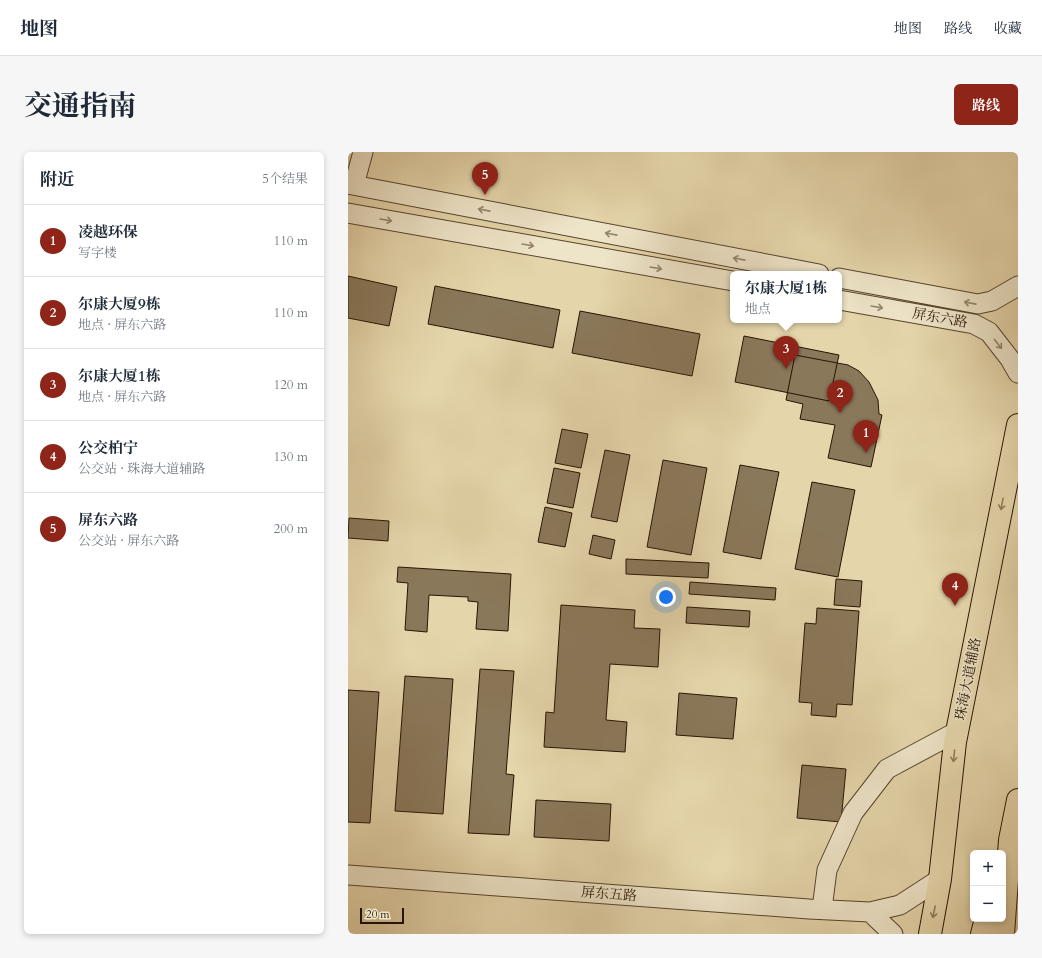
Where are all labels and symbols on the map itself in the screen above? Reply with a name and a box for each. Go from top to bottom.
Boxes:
pin: 5 [472,162,498,195]
one-way arrow [478,206,491,214]
one-way arrow [380,216,393,224]
one-way arrow [605,230,618,238]
one-way arrow [521,241,534,249]
one-way arrow [733,255,746,263]
one-way arrow [649,264,662,272]
one-way arrow [964,299,977,307]
one-way arrow [871,303,884,311]
street label: 屏东六路 [911,304,969,332]
pin: 3 [773,336,799,369]
one-way arrow [994,338,1003,349]
pin: 2 [827,380,853,413]
pin: 1 [853,420,879,453]
one-way arrow [998,498,1006,511]
pin: 4 [942,573,968,606]
your location [656,587,676,607]
street label: 珠海大道辅路 [951,636,985,722]
one-way arrow [950,749,958,762]
street label: 屏东五路 [580,883,638,905]
scale bar [360,906,404,925]
one-way arrow [929,906,937,919]

